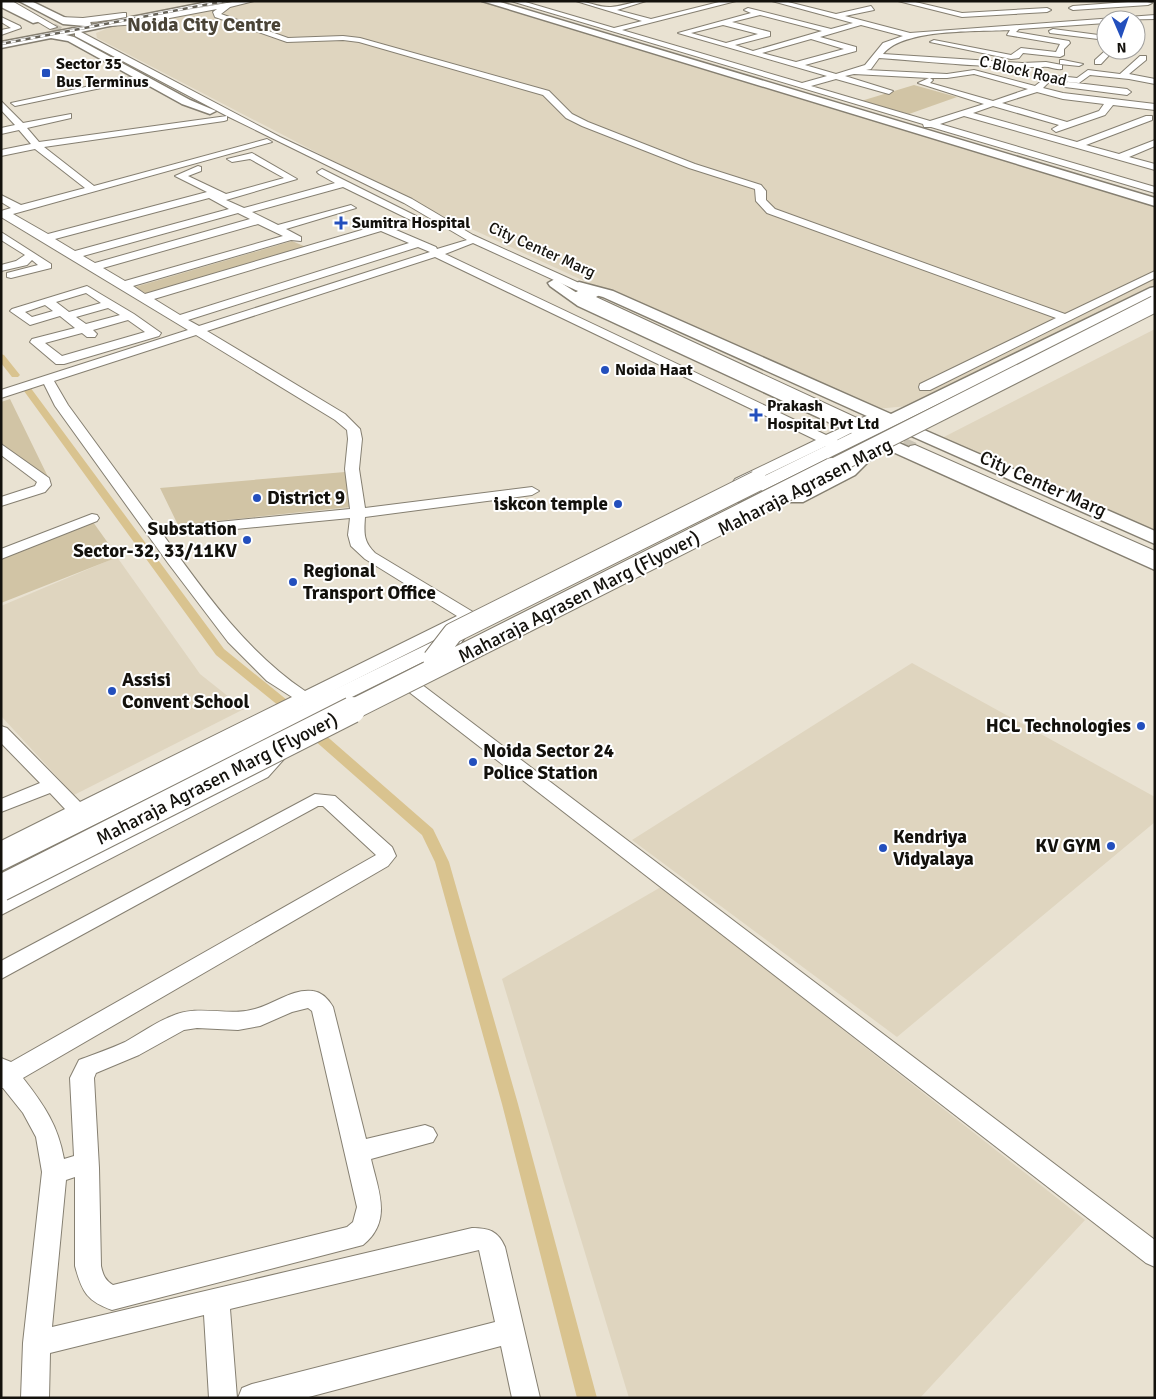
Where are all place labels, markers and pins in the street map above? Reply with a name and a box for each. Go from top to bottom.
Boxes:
place label: Sector 35 Bus Terminus [56,54,149,92]
marker: Sector 35 Bus Terminus [40,67,52,79]
place label: Sumitra Hospital [352,213,470,233]
marker: Sumitra Hospital [334,216,348,230]
place label: Noida Haat [615,360,693,380]
marker: Noida Haat [599,364,611,376]
place label: Prakash Hospital Pvt Ltd [767,396,880,434]
marker: Prakash Hospital Pvt Ltd [749,408,763,422]
place label: District 9 [267,486,345,510]
marker: District 9 [251,492,263,504]
place label: iskcon temple [494,492,608,516]
marker: iskcon temple [612,498,624,510]
place label: Substation Sector-32, 33/11KV [73,517,237,563]
marker: Substation Sector-32, 33/11KV [241,534,253,546]
place label: Regional Transport Office [303,559,436,605]
marker: Regional Transport Office [287,576,299,588]
place label: Assisi Convent School [122,668,249,714]
marker: Assisi Convent School [106,685,118,697]
place label: HCL Technologies [986,714,1131,738]
marker: HCL Technologies [1135,720,1147,732]
place label: Noida Sector 24 Police Station [483,739,614,785]
marker: Noida Sector 24 Police Station [467,756,479,768]
place label: Kendriya Vidyalaya [893,825,974,871]
place label: KV GYM [1035,834,1101,858]
marker: KV GYM [1105,840,1117,852]
marker: Kendriya Vidyalaya [877,842,889,854]

